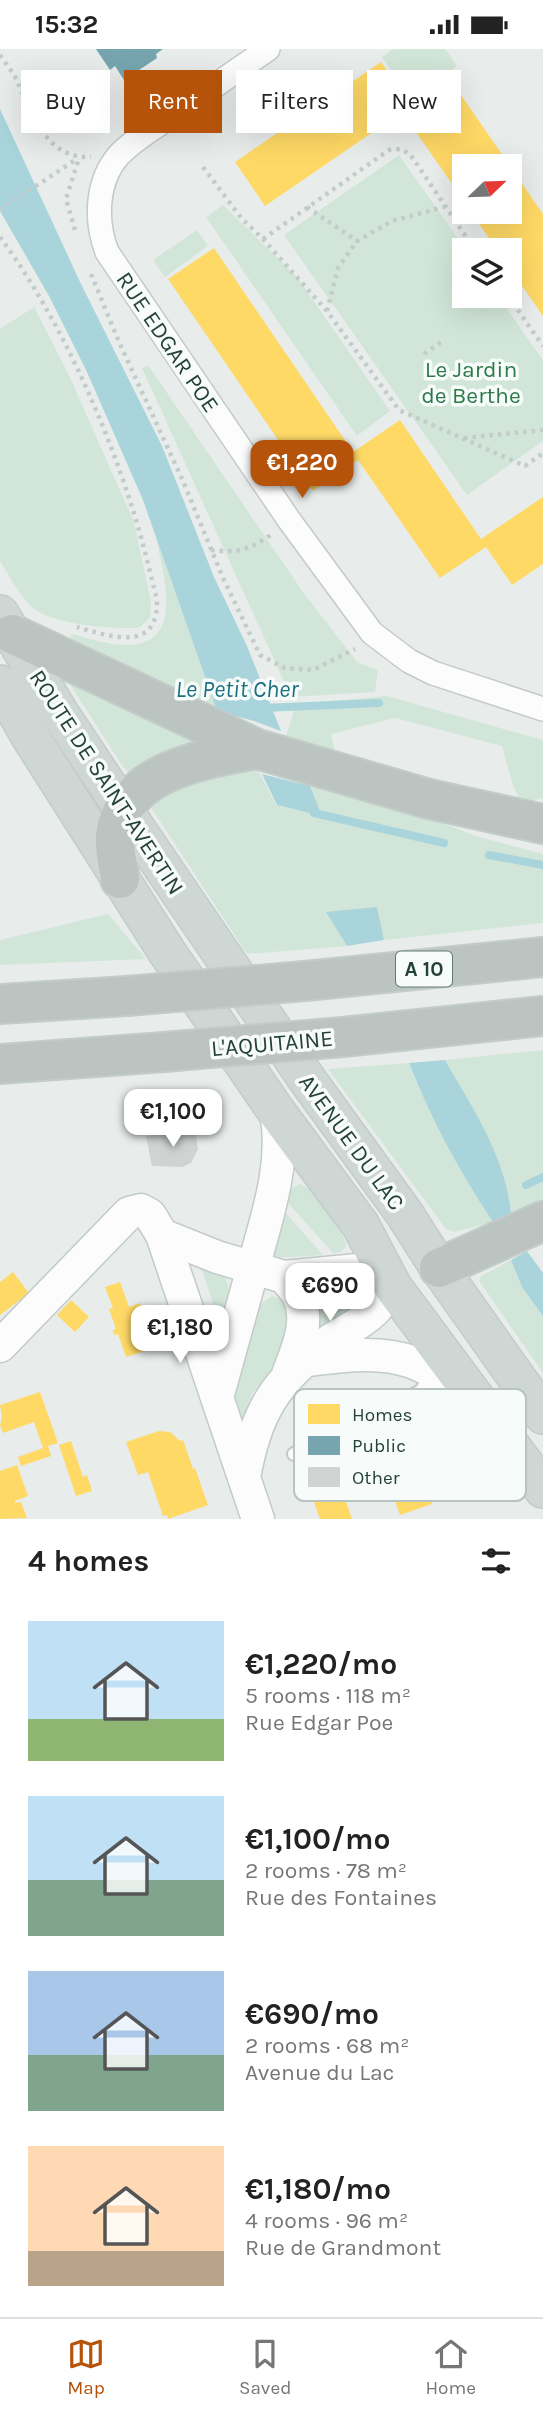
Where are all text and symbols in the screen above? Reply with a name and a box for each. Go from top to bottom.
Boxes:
text: 15:32 [35,9,98,40]
chip: Buy [21,70,110,133]
chip: Rent [124,70,222,133]
chip: Filters [236,70,353,133]
chip: New [367,70,461,133]
north arrow [452,154,522,224]
map controls [452,154,522,308]
button: layers [452,238,522,308]
street label: RUE EDGAR POE [111,267,225,418]
park label: Le Jardin de Berthe [421,356,521,409]
pin: €1,220 [245,441,359,500]
text: €1,220 [267,449,337,476]
street label: ROUTE DE SAINT-AVERTIN [24,665,189,900]
water label: Le Petit Cher [176,675,299,703]
road number: A 10 [396,951,452,986]
street label: L'AQUITAINE [210,1025,334,1062]
street label: AVENUE DU LAC [293,1069,410,1215]
pin: €1,100 [116,1089,230,1149]
text: €1,100 [140,1098,206,1125]
pin: €690 [289,1263,371,1323]
text: €690 [301,1272,359,1299]
pin: €1,180 [123,1305,237,1365]
text: €1,180 [147,1314,213,1341]
legend [294,1389,526,1501]
text: Homes [352,1404,413,1426]
text: Public [352,1435,406,1457]
text: Other [352,1467,400,1489]
icon: filters [477,1542,515,1580]
text: 4 homes [28,1543,149,1579]
text: €1,220/mo [245,1646,397,1682]
icon: home [84,1649,168,1733]
text: 5 rooms · 118 m² [245,1682,411,1709]
text: Rue Edgar Poe [245,1709,393,1736]
text: €1,100/mo [245,1821,391,1857]
icon: home [84,1824,168,1908]
text: 2 rooms · 78 m² [245,1857,407,1884]
text: Rue des Fontaines [245,1884,437,1911]
text: €690/mo [245,1996,379,2032]
icon: home [84,1999,168,2083]
text: 2 rooms · 68 m² [245,2032,409,2059]
text: Avenue du Lac [245,2059,394,2086]
text: €1,180/mo [245,2171,391,2207]
icon: home [84,2174,168,2258]
text: 4 rooms · 96 m² [245,2207,408,2234]
text: Rue de Grandmont [245,2234,441,2261]
tab: Map [67,2335,105,2399]
tab: Saved [239,2335,291,2399]
tab: Home [425,2335,476,2399]

